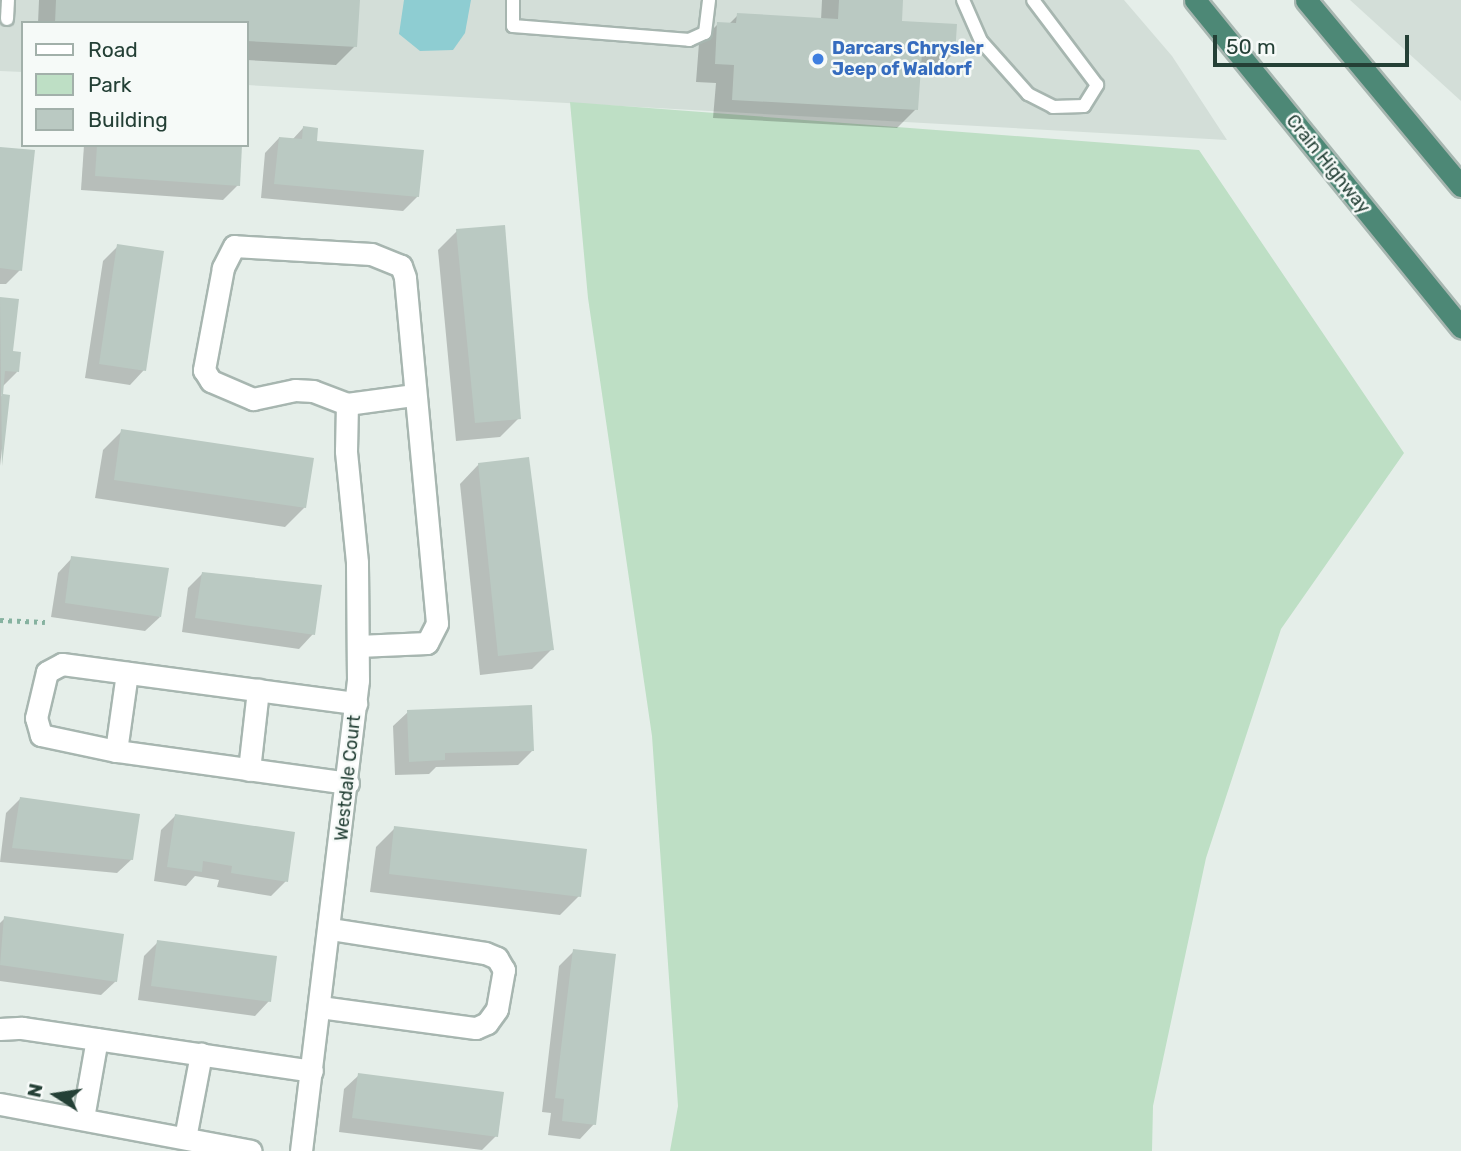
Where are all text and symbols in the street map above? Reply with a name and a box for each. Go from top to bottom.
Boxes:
legend [21,21,248,147]
scale bar [1216,21,1412,65]
text: 50 m [1226,34,1276,59]
text: Road [88,37,138,62]
place label: Darcars Chrysler Jeep of Waldorf [832,38,984,80]
marker: Darcars Chrysler Jeep of Waldorf [810,51,826,67]
text: Park [88,72,132,97]
text: Building [88,107,168,132]
street label: Crain Highway [1282,110,1374,218]
street label: Westdale Court [331,714,365,842]
north arrow [21,1060,91,1130]
text: N [22,1081,48,1100]

